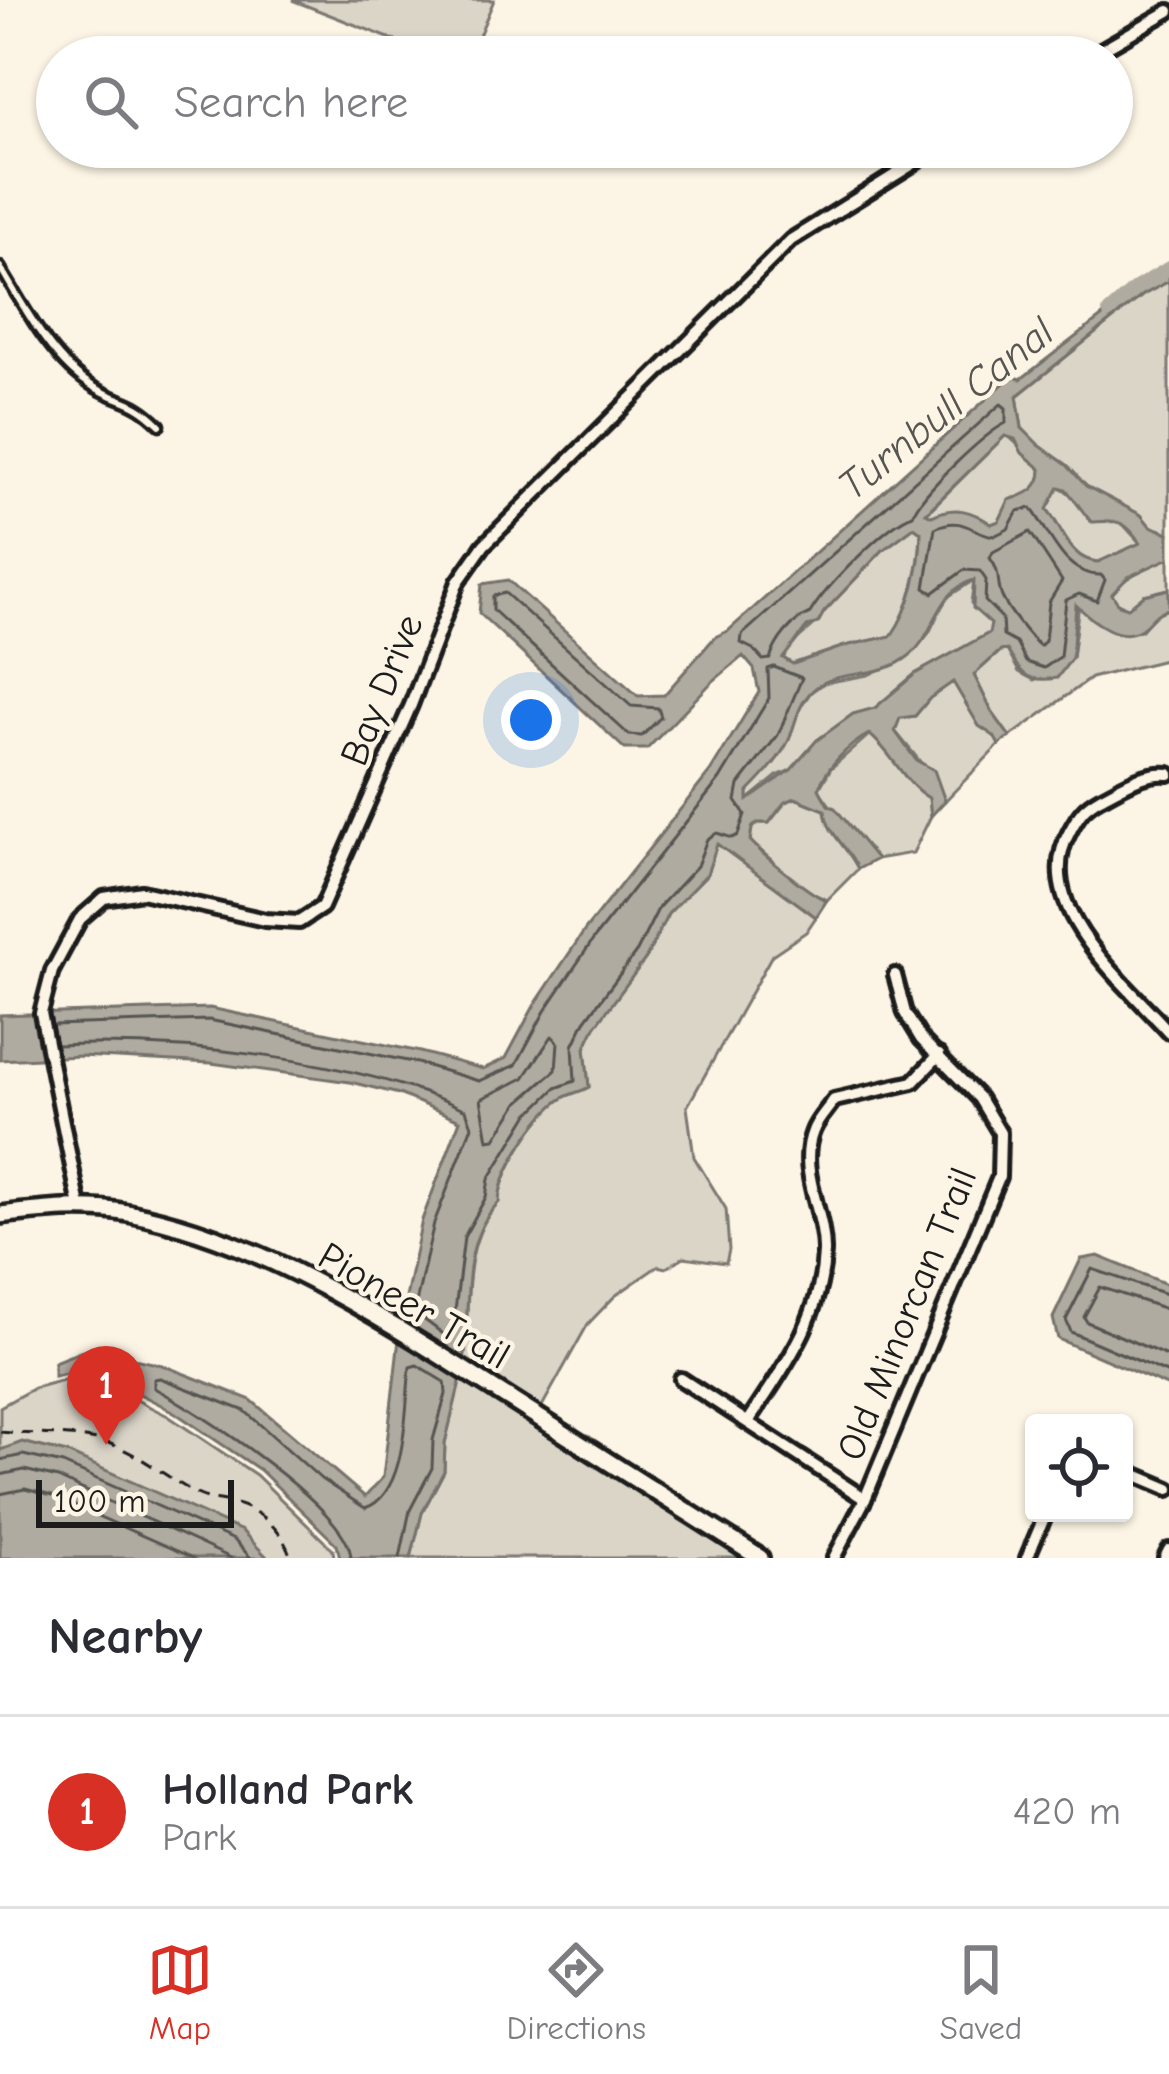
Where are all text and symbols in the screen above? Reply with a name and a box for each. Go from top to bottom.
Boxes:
search box [36,36,1133,168]
icon: search [78,69,144,135]
text: Search here [174,76,408,128]
water label: Turnbull Canal [829,307,1064,511]
street label: Bay Drive [331,608,433,772]
your location [501,690,561,750]
street label: Old Minorcan Trail [828,1161,986,1467]
street label: Pioneer Trail [310,1233,518,1379]
pin: 1 [67,1346,145,1445]
map controls [1025,1414,1133,1522]
button: locate [1025,1414,1133,1522]
scale bar [36,1474,234,1527]
text: 100 m [54,1482,146,1520]
text: Nearby [48,1607,202,1666]
text: Holland Park [162,1763,413,1815]
text: 1 [79,1789,95,1834]
text: 420 m [1013,1789,1121,1834]
text: Park [162,1815,237,1860]
tab: Map [147,1937,213,2047]
tab: Directions [507,1937,646,2047]
tab: Saved [940,1937,1022,2047]

